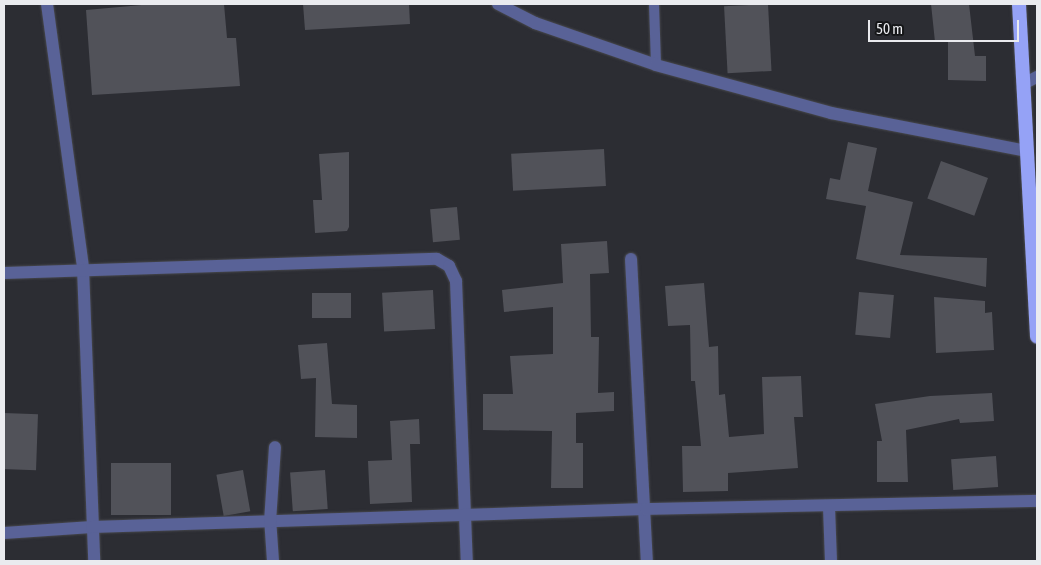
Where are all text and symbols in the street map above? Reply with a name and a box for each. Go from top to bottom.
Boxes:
scale bar [871,10,1022,42]
text: 50 m [876,20,903,37]

